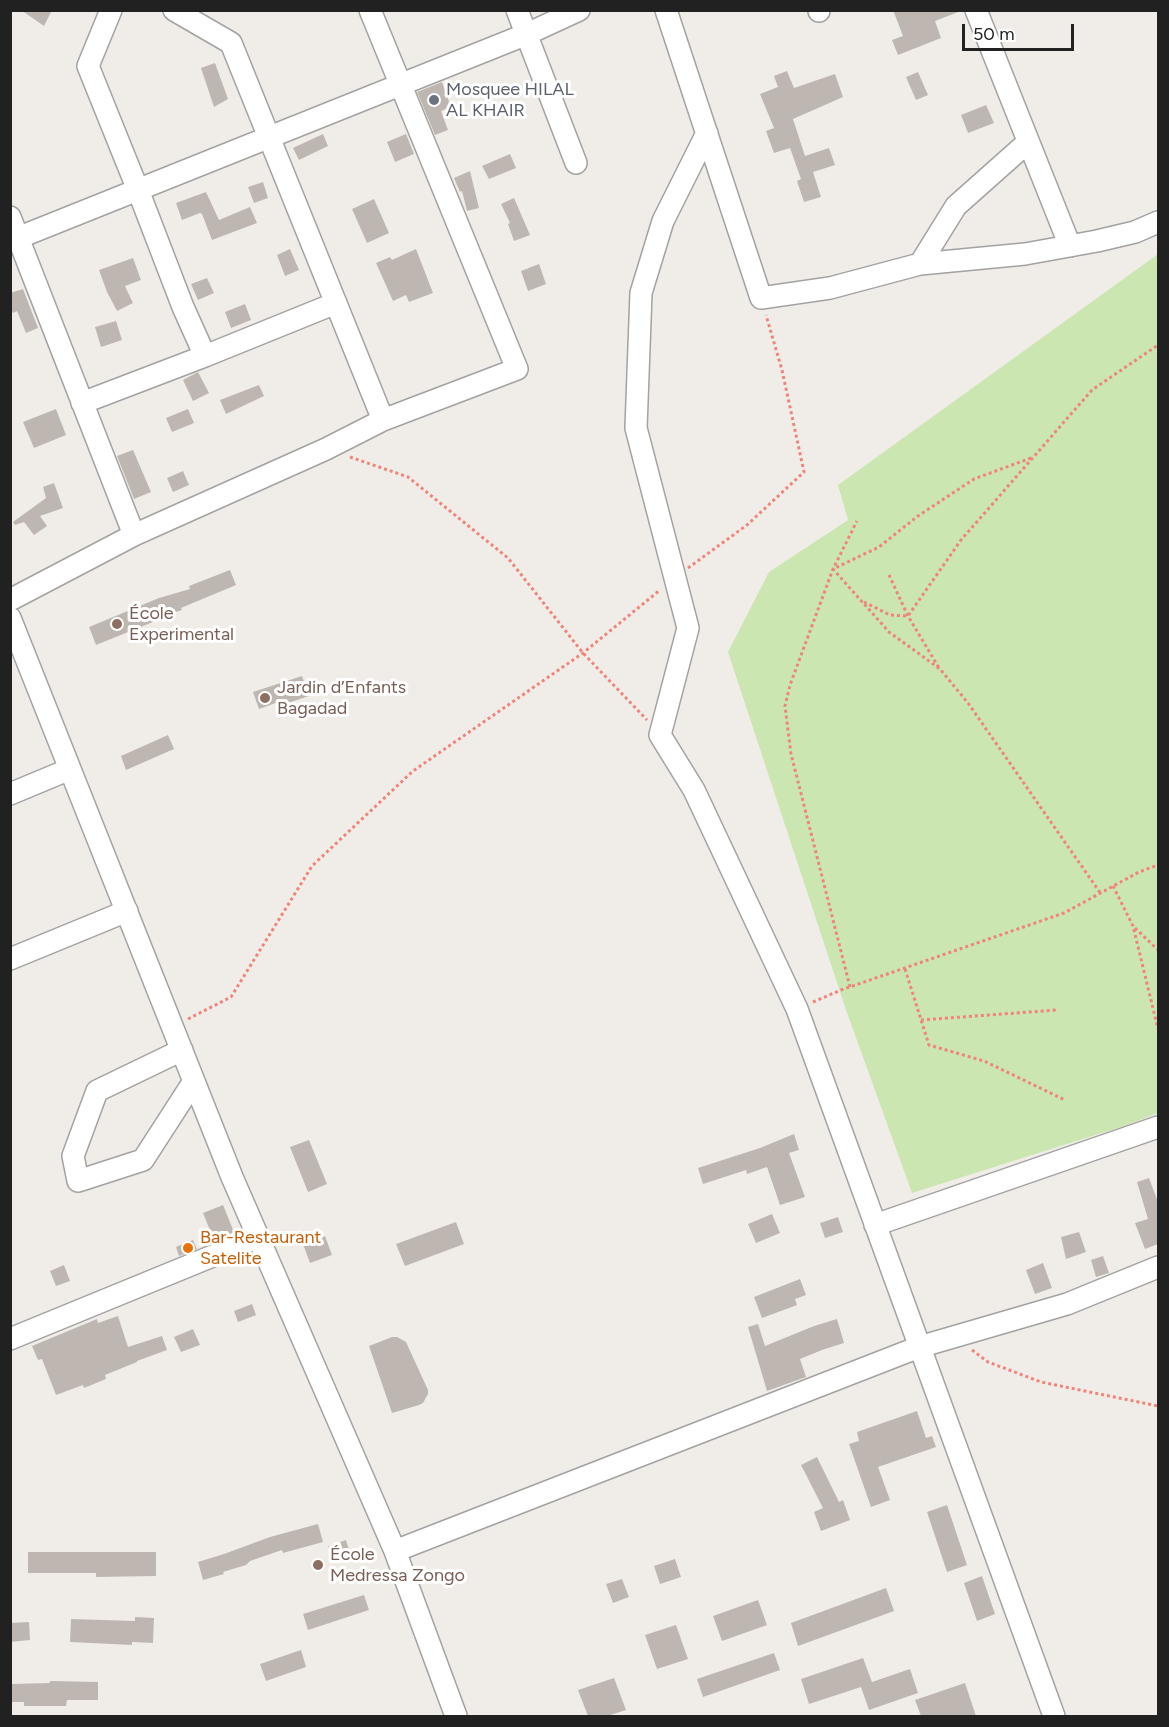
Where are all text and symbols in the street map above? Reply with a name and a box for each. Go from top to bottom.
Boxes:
scale bar [965,12,1078,50]
text: 50 m [973,23,1015,45]
place label: Mosquee HILAL AL KHAIR [446,79,574,122]
marker: Mosquee HILAL AL KHAIR [427,93,441,107]
place label: École Experimental [129,603,234,646]
marker: École Experimental [110,617,124,631]
place label: Jardin d’Enfants Bagadad [277,677,406,720]
marker: Jardin d’Enfants Bagadad [258,691,272,705]
place label: Bar-Restaurant Satelite [200,1227,321,1270]
marker: Bar-Restaurant Satelite [181,1241,195,1255]
place label: École Medressa Zongo [330,1544,465,1586]
marker: École Medressa Zongo [311,1558,325,1572]

